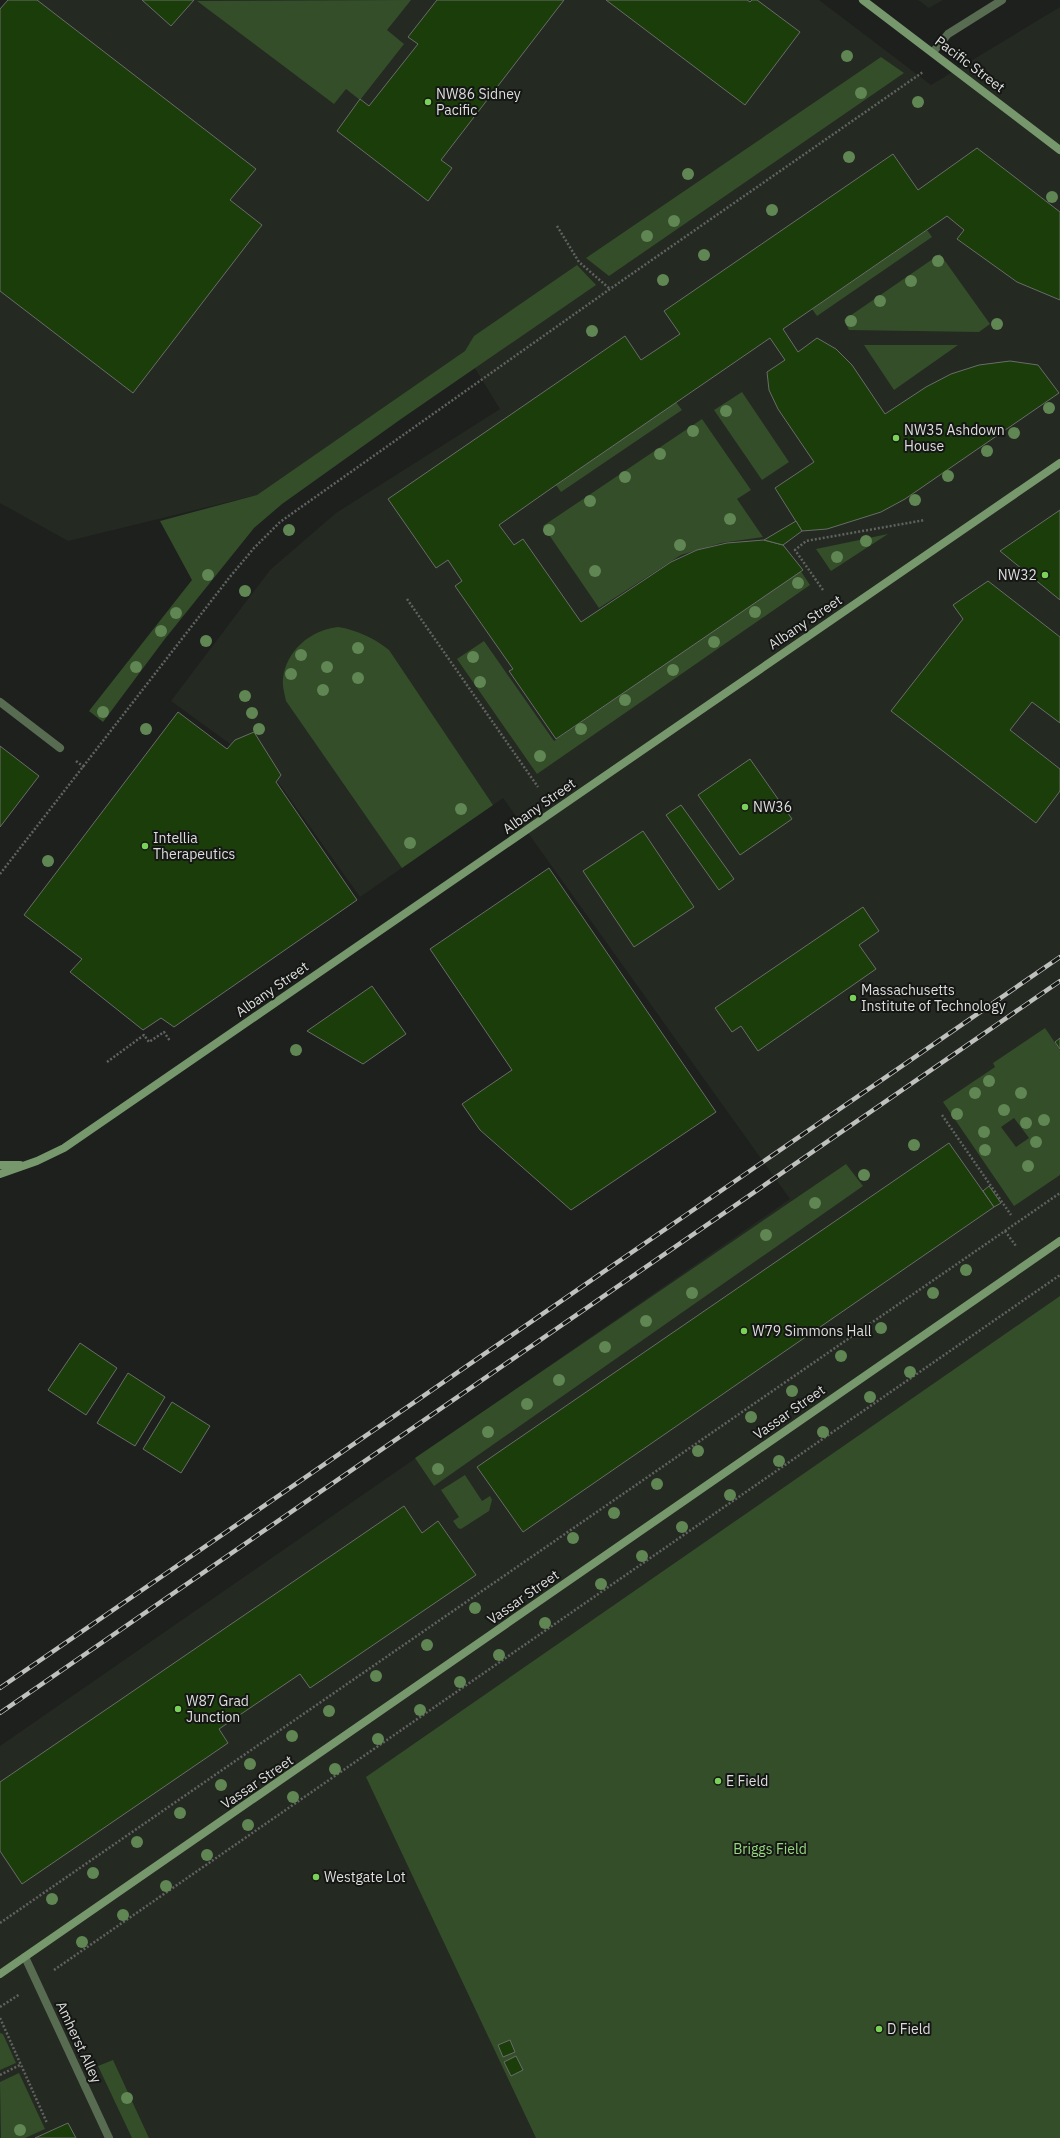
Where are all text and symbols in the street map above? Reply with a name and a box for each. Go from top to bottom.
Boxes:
street label: Pacific Street [931,32,1009,96]
place label: NW86 Sidney Pacific [436,85,521,119]
marker: NW86 Sidney Pacific [423,97,433,107]
place label: NW35 Ashdown House [904,421,1005,455]
marker: NW35 Ashdown House [891,433,901,443]
place label: NW32 [998,566,1037,584]
marker: NW32 [1040,570,1050,580]
street label: Albany Street [765,591,845,653]
street label: Albany Street [499,774,579,838]
place label: NW36 [753,798,792,816]
marker: NW36 [740,802,750,812]
place label: Intellia Therapeutics [153,829,235,863]
marker: Intellia Therapeutics [140,841,150,851]
street label: Albany Street [232,957,312,1021]
place label: Massachusetts Institute of Technology [861,981,1006,1015]
marker: Massachusetts Institute of Technology [848,993,858,1003]
place label: W79 Simmons Hall [752,1322,872,1340]
marker: W79 Simmons Hall [739,1326,749,1336]
street label: Vassar Street [750,1381,828,1443]
street label: Vassar Street [484,1566,562,1628]
place label: W87 Grad Junction [186,1692,249,1726]
marker: W87 Grad Junction [173,1704,183,1714]
street label: Vassar Street [217,1751,297,1813]
place label: E Field [726,1772,768,1790]
marker: E Field [713,1776,723,1786]
park label: Briggs Field [733,1840,807,1858]
place label: Westgate Lot [324,1868,406,1886]
marker: Westgate Lot [311,1872,321,1882]
street label: Amherst Alley [52,1998,106,2086]
place label: D Field [887,2020,931,2038]
marker: D Field [874,2024,884,2034]

